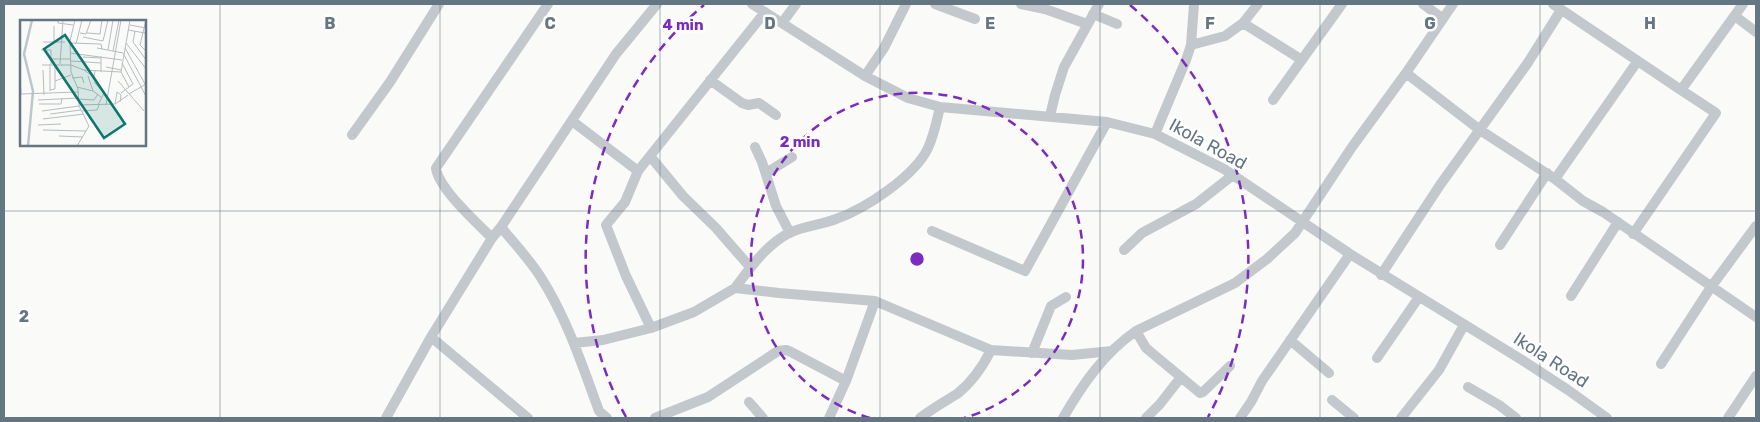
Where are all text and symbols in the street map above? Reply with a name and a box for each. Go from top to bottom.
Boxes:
text: B [324,14,336,33]
text: C [544,14,556,33]
text: D [764,14,776,33]
text: E [985,14,995,33]
text: F [1205,14,1215,33]
text: G [1424,14,1436,33]
text: H [1644,14,1656,33]
text: 4 min [662,16,704,34]
inset map [20,20,146,146]
street label: Ikola Road [1165,114,1251,174]
text: 2 min [780,133,820,151]
centre of rings [908,250,926,268]
text: 2 [19,307,29,326]
street label: Ikola Road [1509,327,1593,393]

